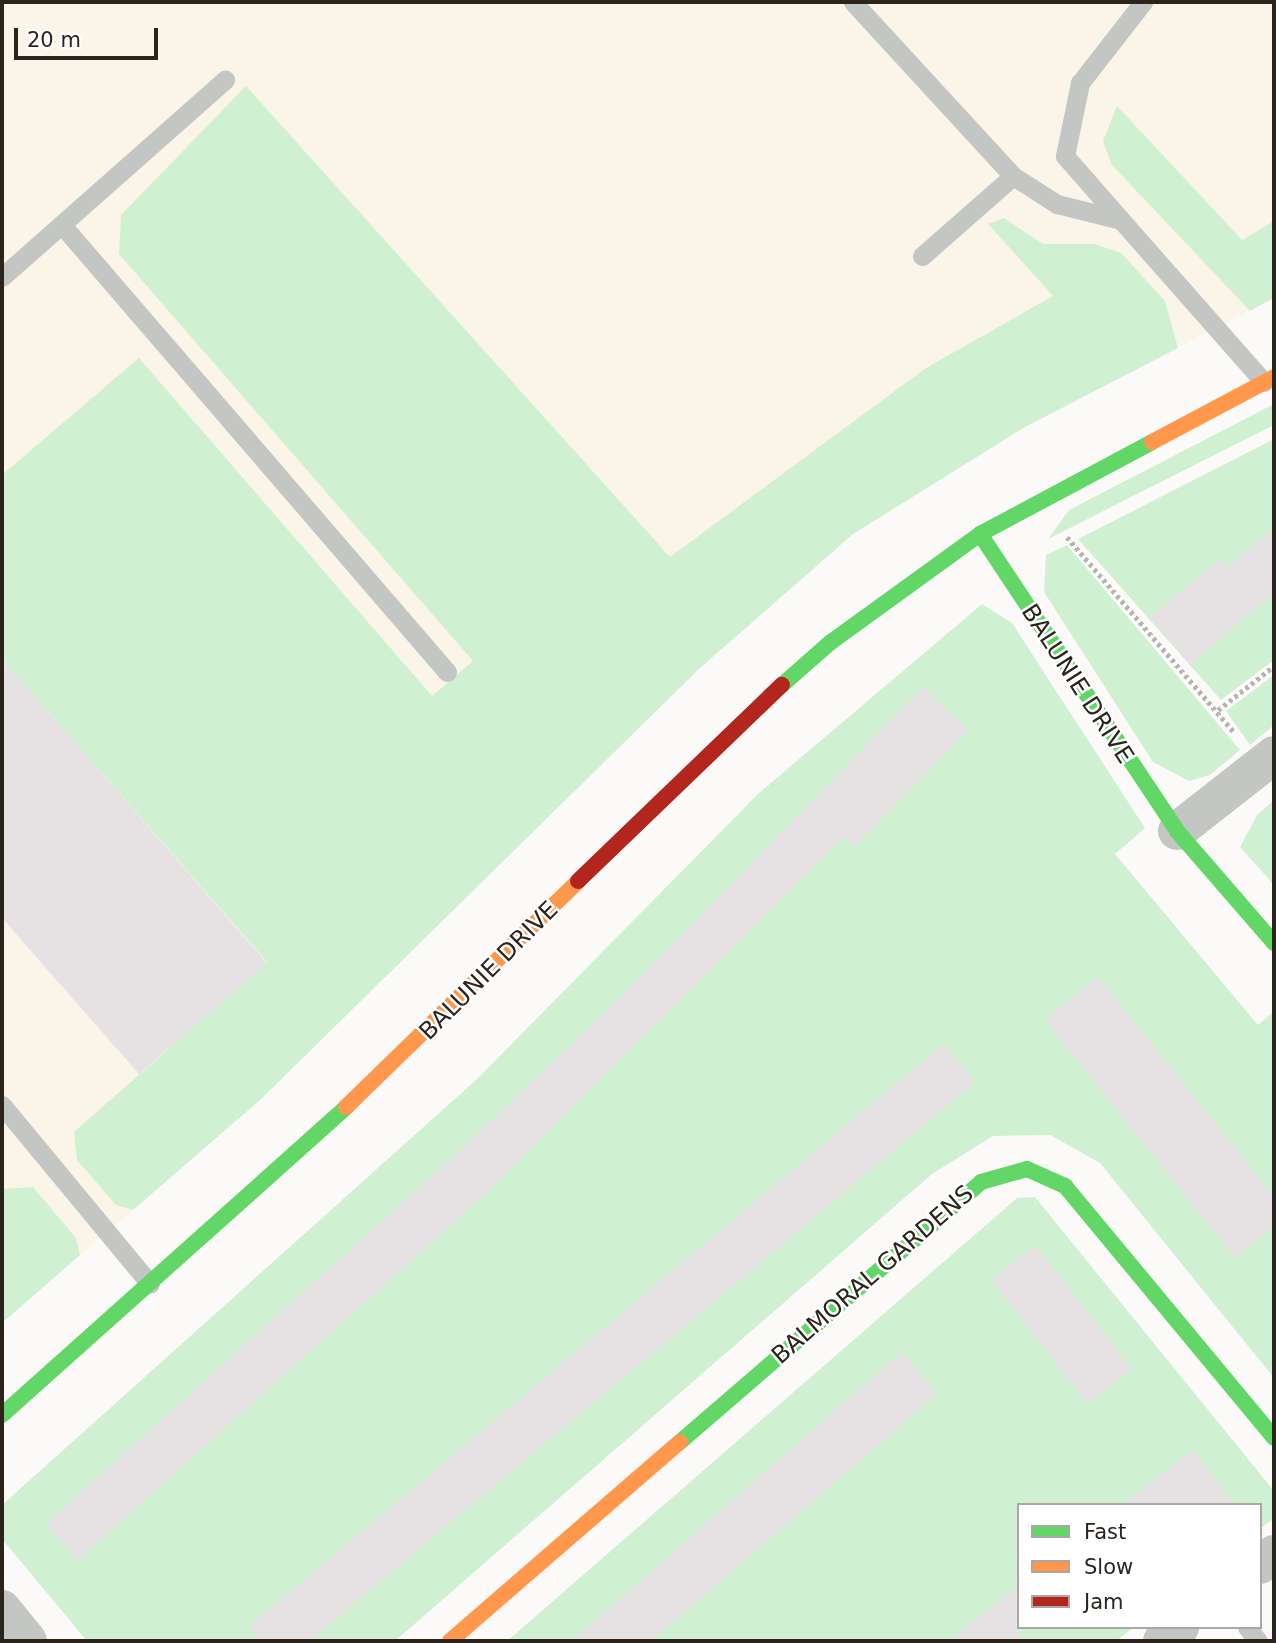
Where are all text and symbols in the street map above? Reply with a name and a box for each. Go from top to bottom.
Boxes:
scale bar [18,14,161,58]
text: 20 m [27,28,81,52]
street label: BALUNIE DRIVE [1015,599,1139,769]
street label: BALUNIE DRIVE [414,896,564,1046]
street label: BALMORAL GARDENS [766,1180,980,1370]
legend [1017,1503,1262,1629]
text: Fast [1084,1520,1126,1544]
text: Slow [1084,1555,1133,1579]
text: Jam [1084,1590,1124,1614]

